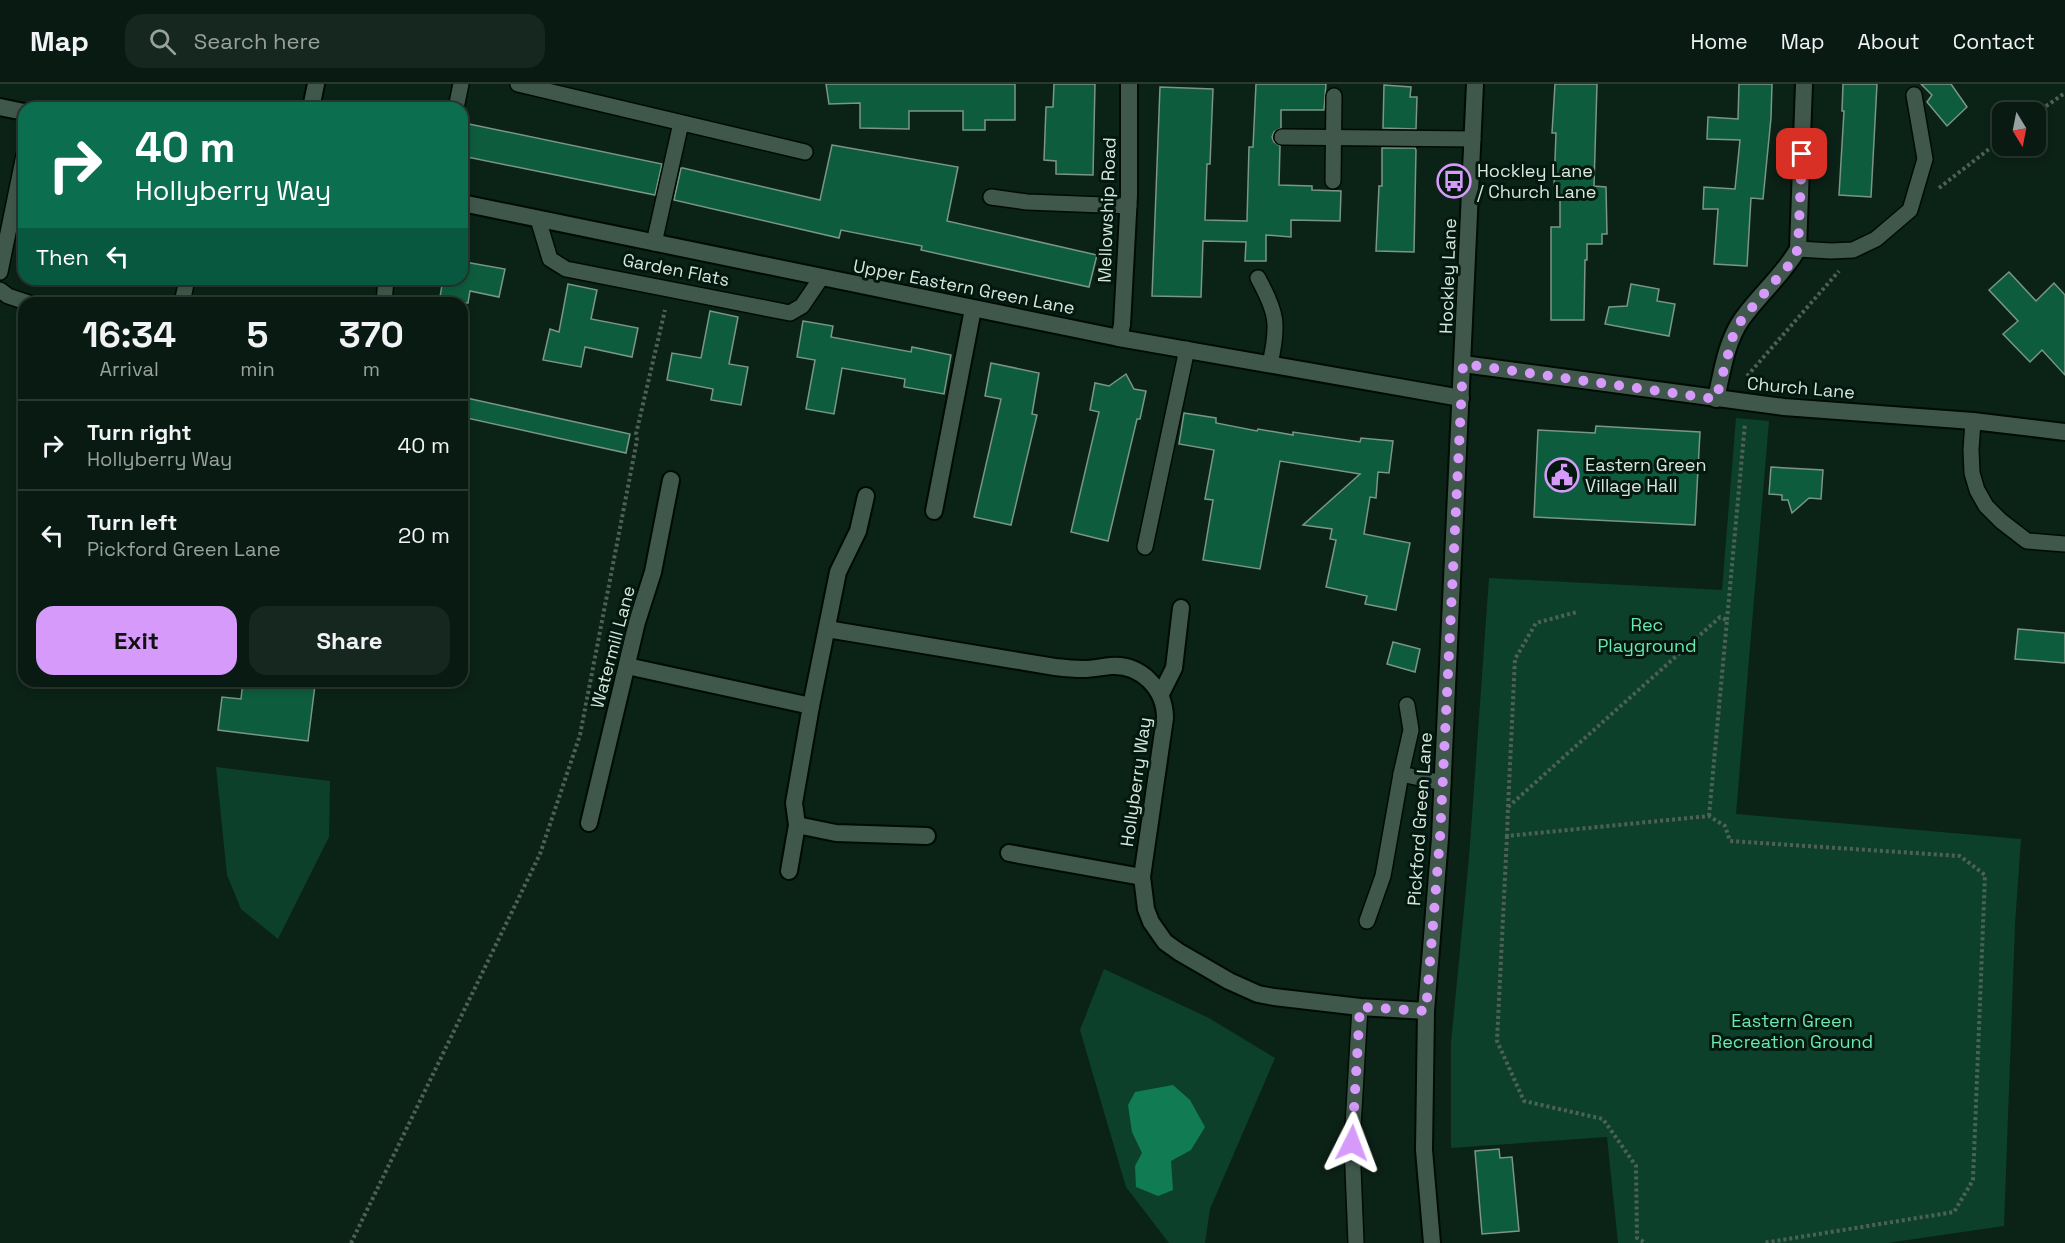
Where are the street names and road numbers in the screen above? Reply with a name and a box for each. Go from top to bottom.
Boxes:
street label: Mellowship Road [1092,137,1121,283]
street label: Hockley Lane [1434,218,1461,334]
street label: Garden Flats [621,248,731,291]
street label: Upper Eastern Green Lane [851,254,1077,319]
street label: Church Lane [1746,371,1856,404]
street label: Watermill Lane [585,583,640,711]
street label: Hollyberry Way [1115,716,1156,848]
street label: Pickford Green Lane [1402,731,1437,907]

